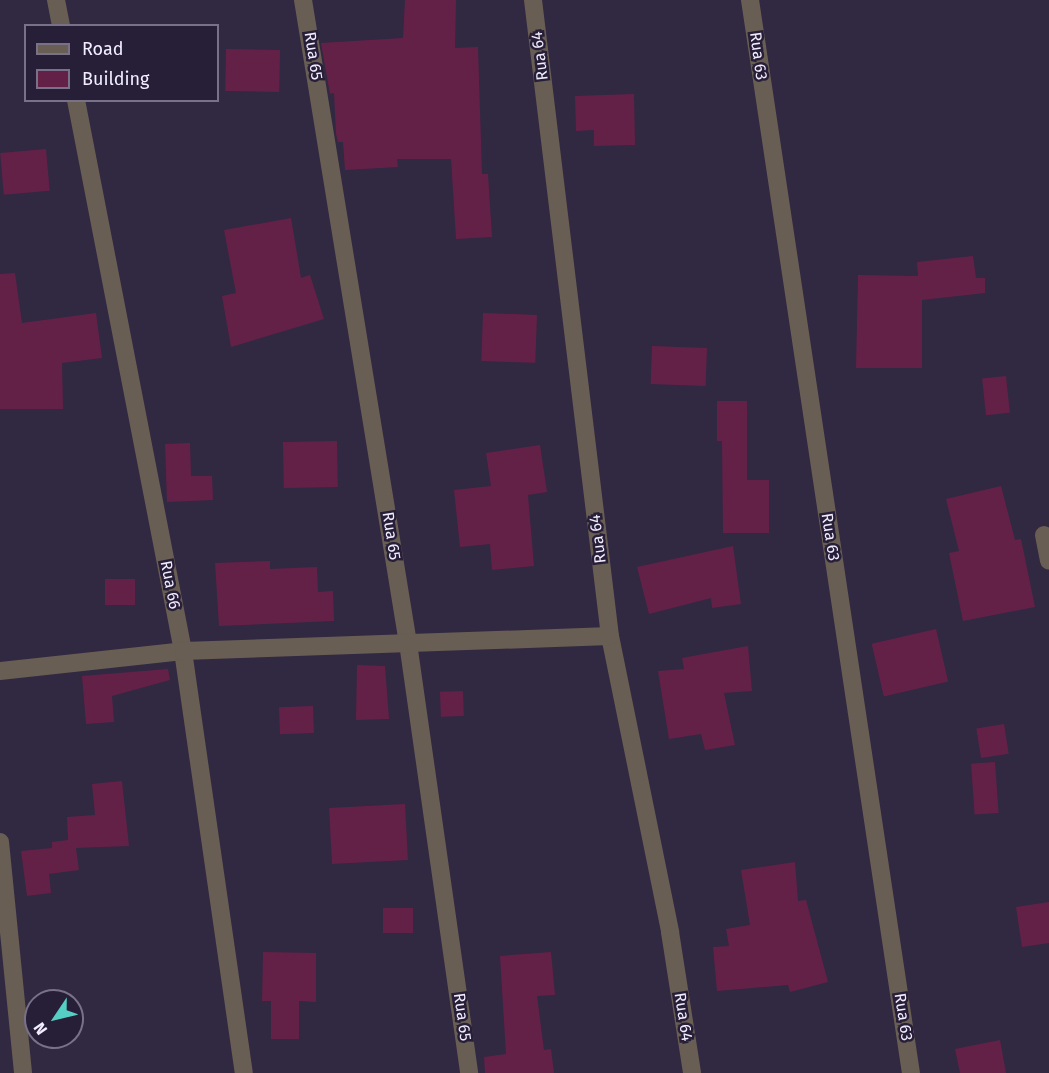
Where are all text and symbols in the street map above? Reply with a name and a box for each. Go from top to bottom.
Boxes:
legend [24,24,219,102]
street label: Rua 65 [300,31,326,81]
street label: Rua 64 [527,31,553,81]
street label: Rua 63 [745,31,771,81]
text: Road [82,38,124,60]
text: Building [82,68,149,90]
street label: Rua 65 [378,511,404,561]
street label: Rua 63 [817,512,843,562]
street label: Rua 64 [585,514,611,564]
street label: Rua 66 [156,559,184,611]
north arrow [24,989,84,1049]
street label: Rua 64 [670,991,696,1043]
street label: Rua 65 [449,992,475,1042]
street label: Rua 63 [890,992,916,1042]
text: N [30,1019,51,1038]

